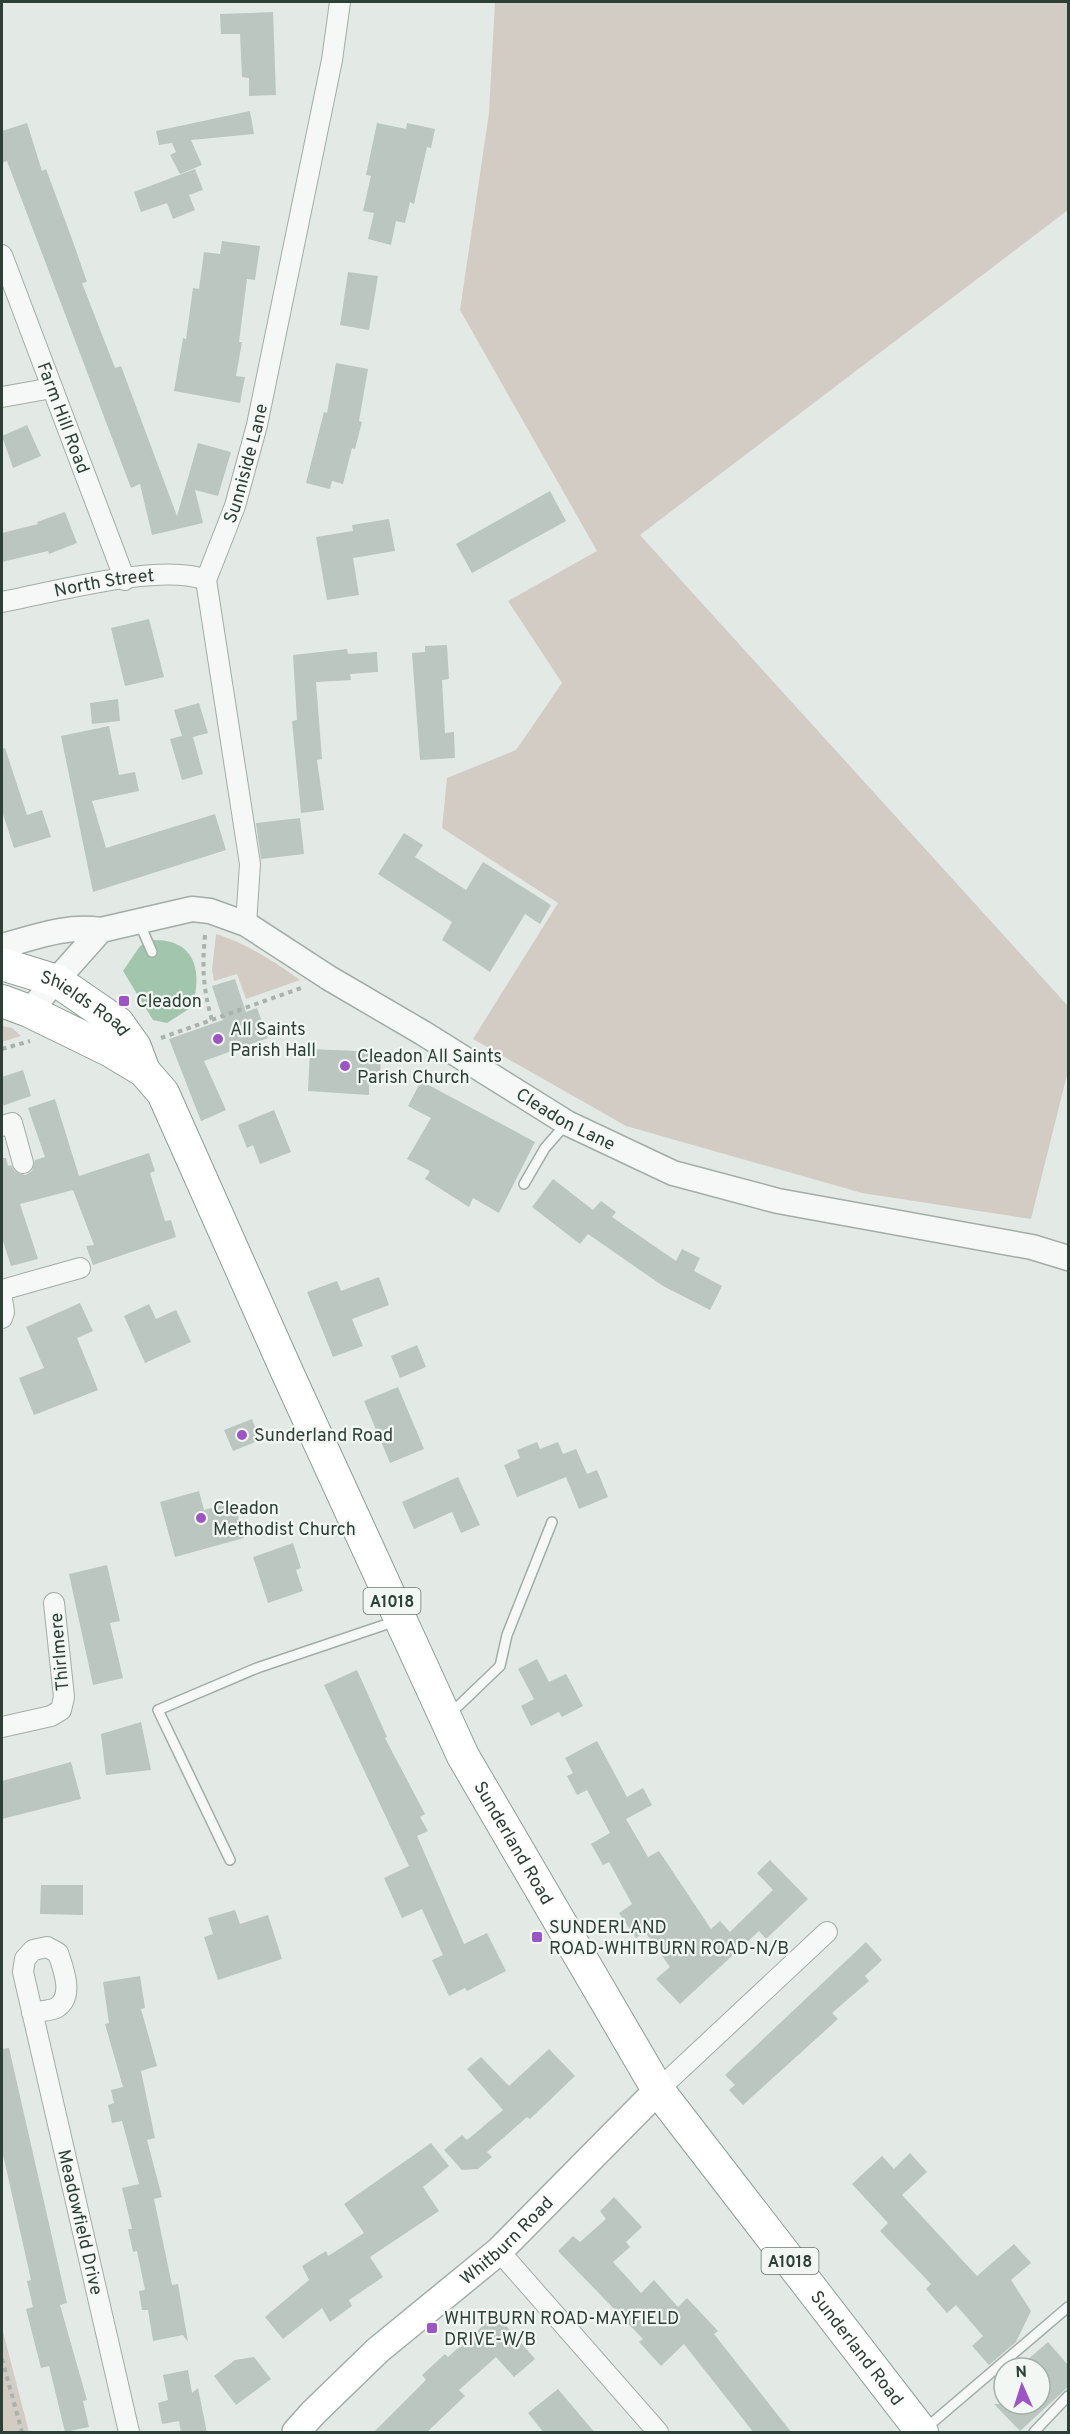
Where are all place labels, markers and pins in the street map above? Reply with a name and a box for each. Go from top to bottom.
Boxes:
place label: Cleadon [136,991,202,1014]
marker: Cleadon [117,994,131,1008]
place label: All Saints Parish Hall [230,1019,316,1063]
marker: All Saints Parish Hall [211,1032,225,1046]
place label: Cleadon All Saints Parish Church [357,1046,502,1090]
marker: Cleadon All Saints Parish Church [338,1059,352,1073]
place label: Sunderland Road [254,1425,393,1448]
marker: Sunderland Road [235,1428,249,1442]
place label: Cleadon Methodist Church [213,1498,356,1542]
marker: Cleadon Methodist Church [194,1511,208,1525]
place label: SUNDERLAND ROAD-WHITBURN ROAD-N/B [549,1917,789,1961]
marker: SUNDERLAND ROAD-WHITBURN ROAD-N/B [530,1930,544,1944]
place label: WHITBURN ROAD-MAYFIELD DRIVE-W/B [444,2308,679,2352]
marker: WHITBURN ROAD-MAYFIELD DRIVE-W/B [425,2321,439,2335]

